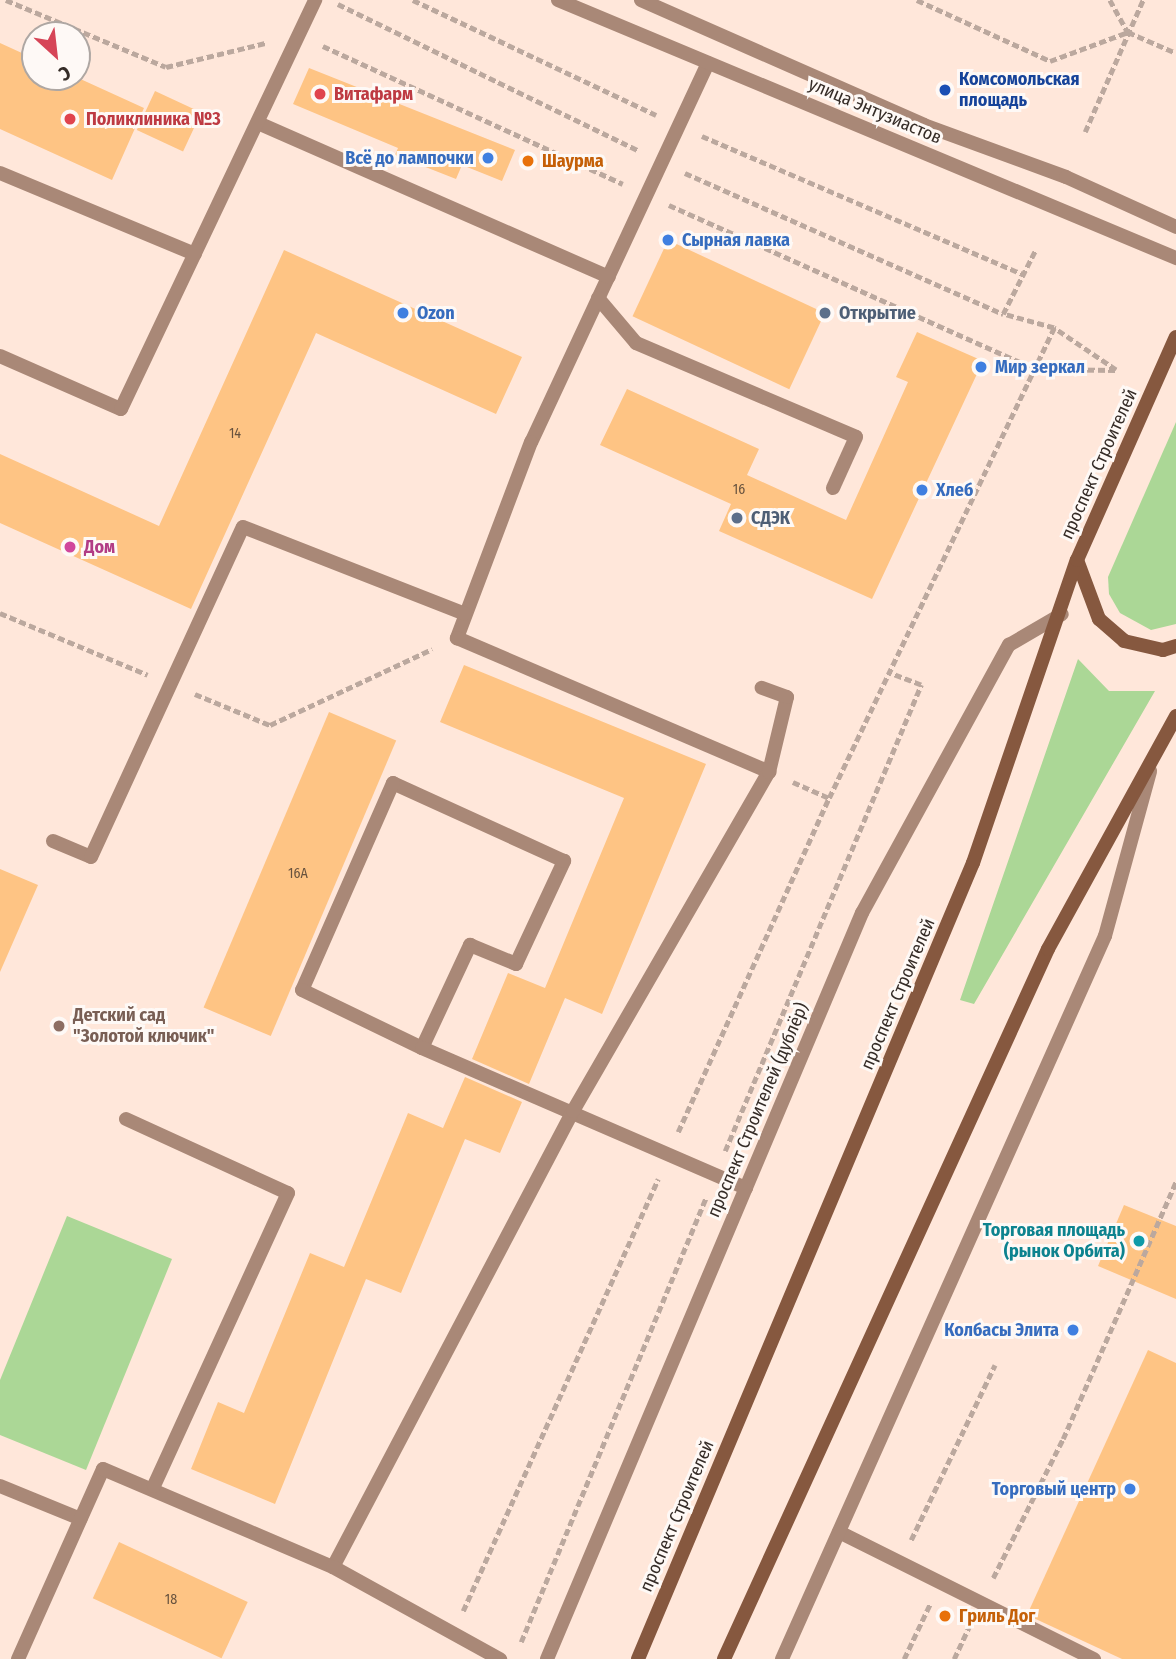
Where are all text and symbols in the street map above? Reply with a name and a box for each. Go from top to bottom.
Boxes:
north arrow [21,21,91,91]
text: С [55,61,75,86]
place label: Комсомольская площадь [959,69,1080,112]
street label: улица Энтузиастов [805,73,945,149]
marker: Комсомольская площадь [937,82,953,98]
place label: Витафарм [334,83,413,105]
marker: Витафарм [312,86,328,102]
place label: Поликлиника №3 [86,108,221,130]
marker: Поликлиника №3 [60,109,80,129]
place label: Всё до лампочки [345,147,474,169]
marker: Всё до лампочки [480,150,496,166]
place label: Шаурма [542,150,604,172]
marker: Шаурма [520,153,536,169]
place label: Сырная лавка [682,229,790,251]
marker: Сырная лавка [660,232,676,248]
place label: Ozon [417,302,455,324]
place label: Открытие [839,302,916,324]
marker: Ozon [395,305,411,321]
marker: Открытие [817,305,833,321]
place label: Мир зеркал [995,356,1085,378]
marker: Мир зеркал [973,359,989,375]
street label: проспект Строителей [1056,385,1142,543]
house number: 14 [229,426,241,442]
place label: Хлеб [936,479,973,501]
house number: 16 [733,482,745,498]
marker: Хлеб [914,482,930,498]
place label: СДЭК [751,507,790,529]
marker: СДЭК [729,510,745,526]
place label: Дом [84,536,115,558]
marker: Дом [62,539,78,555]
house number: 16А [288,866,308,882]
street label: проспект Строителей [856,915,940,1073]
street label: проспект Строителей (дублёр) [703,999,813,1221]
place label: Детский сад "Золотой ключик" [73,1005,215,1048]
marker: Детский сад "Золотой ключик" [51,1018,67,1034]
place label: Торговая площадь (рынок Орбита) [983,1220,1125,1262]
marker: Торговая площадь (рынок Орбита) [1131,1233,1147,1249]
place label: Колбасы Элита [944,1319,1059,1341]
marker: Колбасы Элита [1065,1322,1081,1338]
street label: проспект Строителей [635,1437,719,1595]
place label: Торговый центр [992,1478,1116,1500]
marker: Торговый центр [1122,1481,1138,1497]
house number: 18 [165,1592,177,1608]
place label: Гриль Дог [959,1605,1035,1627]
marker: Гриль Дог [937,1608,953,1624]

